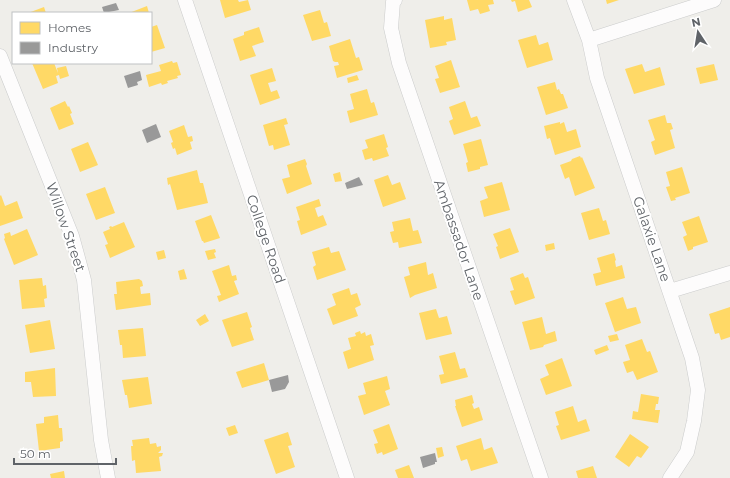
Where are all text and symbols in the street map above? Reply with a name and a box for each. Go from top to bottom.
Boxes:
legend [12,12,152,64]
north arrow [678,12,718,52]
text: N [690,14,702,30]
text: Homes [48,20,91,35]
text: Industry [48,40,98,55]
street label: Ambassador Lane [430,177,488,303]
street label: Willow Street [42,180,90,274]
street label: College Road [242,192,290,286]
street label: Galaxie Lane [629,194,675,284]
scale bar [14,440,116,466]
text: 50 m [20,446,51,461]

